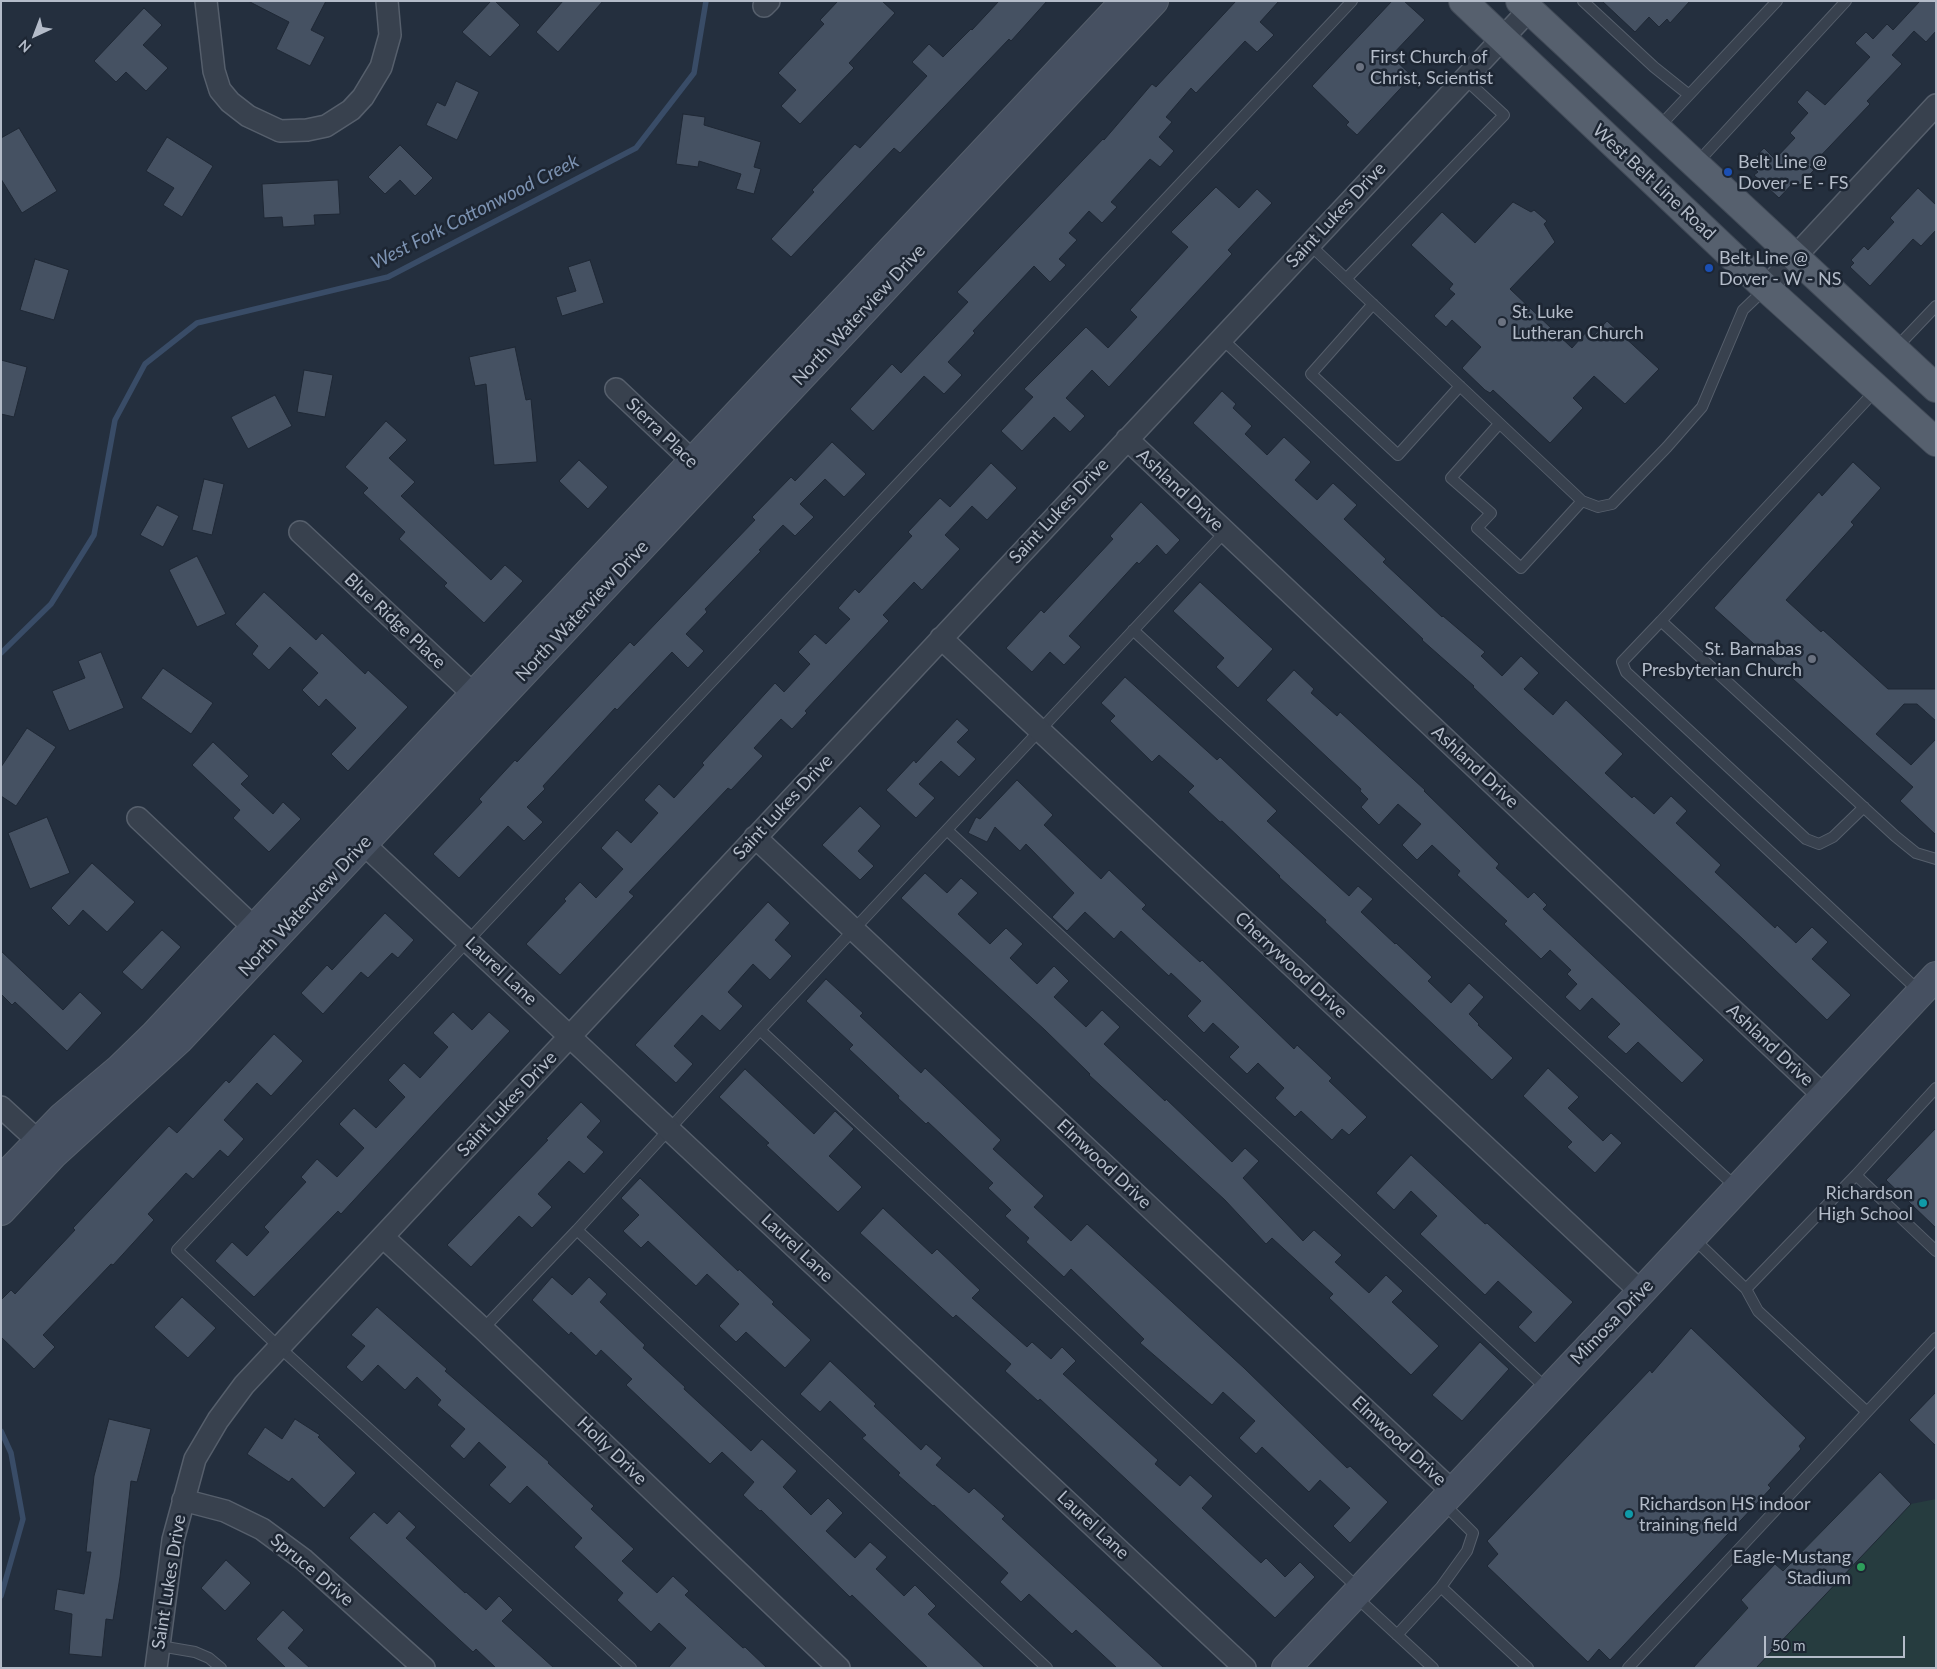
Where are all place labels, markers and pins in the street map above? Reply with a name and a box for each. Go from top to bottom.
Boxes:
place label: First Church of Christ, Scientist [1370,46,1493,88]
marker: First Church of Christ, Scientist [1354,61,1366,73]
place label: Belt Line @ Dover - E - FS [1738,151,1848,193]
marker: Belt Line @ Dover - E - FS [1722,166,1734,178]
place label: Belt Line @ Dover - W - NS [1719,247,1842,290]
marker: Belt Line @ Dover - W - NS [1703,262,1715,274]
place label: St. Luke Lutheran Church [1512,301,1644,344]
marker: St. Luke Lutheran Church [1496,316,1508,328]
place label: St. Barnabas Presbyterian Church [1641,638,1802,681]
marker: St. Barnabas Presbyterian Church [1806,653,1818,665]
place label: Richardson High School [1818,1182,1913,1224]
marker: Richardson High School [1917,1197,1929,1209]
place label: Richardson HS indoor training field [1639,1493,1811,1536]
marker: Richardson HS indoor training field [1623,1508,1635,1520]
place label: Eagle-Mustang Stadium [1733,1546,1851,1588]
marker: Eagle-Mustang Stadium [1855,1561,1867,1573]

